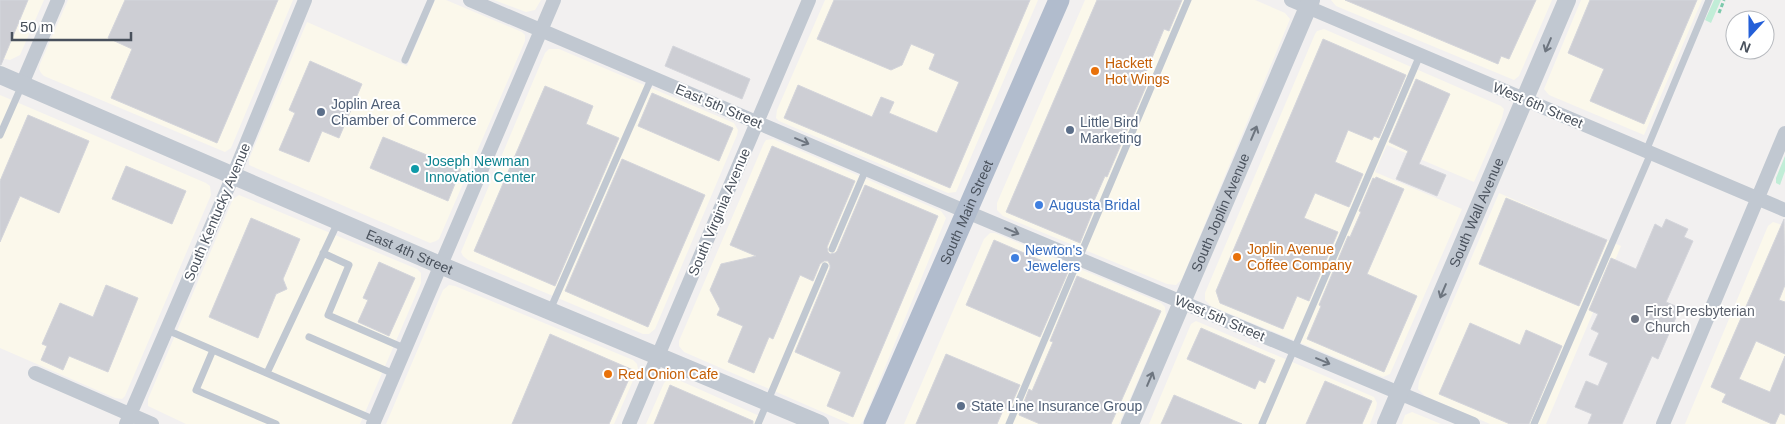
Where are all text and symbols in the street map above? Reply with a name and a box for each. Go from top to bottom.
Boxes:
scale bar [12,10,131,42]
north arrow [1725,10,1775,60]
text: 50 m [20,18,53,35]
one-way arrow [1542,37,1552,52]
text: N [1738,38,1753,56]
place label: Hackett Hot Wings [1105,55,1170,87]
marker: Hackett Hot Wings [1089,65,1101,77]
street label: West 6th Street [1491,79,1586,131]
street label: East 5th Street [673,81,765,131]
place label: Joplin Area Chamber of Commerce [331,96,477,128]
marker: Joplin Area Chamber of Commerce [315,106,327,118]
place label: Little Bird Marketing [1080,114,1141,146]
marker: Little Bird Marketing [1064,124,1076,136]
one-way arrow [1250,126,1260,141]
one-way arrow [794,137,809,147]
street label: South Kentucky Avenue [181,140,253,283]
street label: South Virginia Avenue [685,146,753,278]
street label: South Joplin Avenue [1188,150,1253,274]
place label: Joseph Newman Innovation Center [425,153,536,185]
street label: South Wall Avenue [1446,155,1507,270]
street label: South Main Street [937,158,996,267]
marker: Joseph Newman Innovation Center [409,163,421,175]
place label: Augusta Bridal [1049,197,1140,213]
marker: Augusta Bridal [1033,199,1045,211]
street label: East 4th Street [364,226,455,277]
one-way arrow [1004,226,1019,236]
place label: Joplin Avenue Coffee Company [1247,241,1352,273]
place label: Newton's Jewelers [1025,242,1082,274]
marker: Joplin Avenue Coffee Company [1231,251,1243,263]
marker: Newton's Jewelers [1009,252,1021,264]
one-way arrow [1437,283,1447,298]
street label: West 5th Street [1173,292,1268,344]
place label: First Presbyterian Church [1645,303,1755,335]
marker: First Presbyterian Church [1629,313,1641,325]
one-way arrow [1315,357,1330,366]
place label: Red Onion Cafe [618,366,719,382]
marker: Red Onion Cafe [602,368,614,380]
one-way arrow [1145,372,1155,387]
place label: State Line Insurance Group [971,398,1142,414]
marker: State Line Insurance Group [955,400,967,412]

